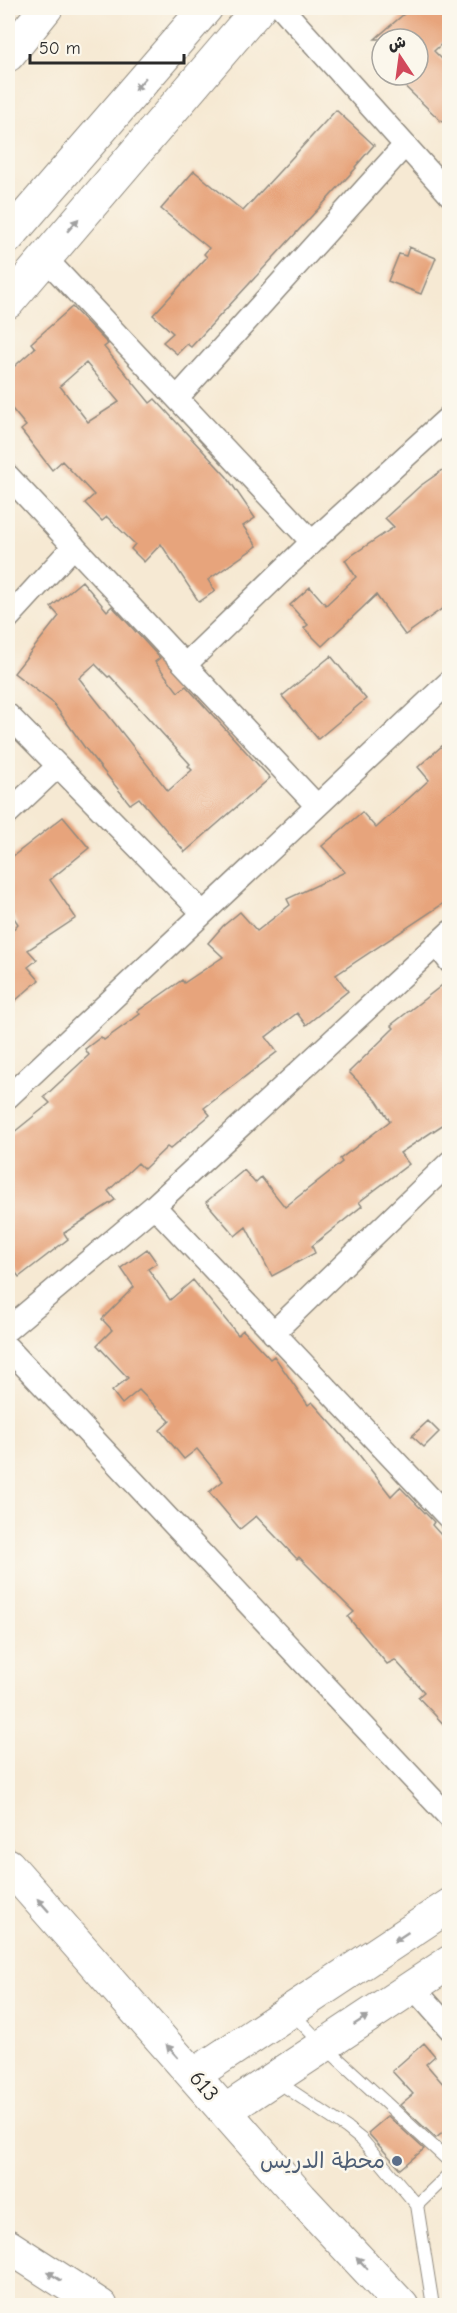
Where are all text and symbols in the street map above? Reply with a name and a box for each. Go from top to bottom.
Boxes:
scale bar [30,27,184,65]
north arrow [370,27,430,87]
text: ش [386,33,407,54]
text: 50 m [39,38,81,59]
one-way arrow [134,76,147,91]
one-way arrow [66,218,79,233]
one-way arrow [37,1898,50,1913]
one-way arrow [393,1931,409,1942]
one-way arrow [353,2015,369,2026]
one-way arrow [166,2044,179,2059]
street label: 613 [184,2065,224,2107]
place label: محطة الدريس [260,2148,385,2174]
marker: محطة الدريس [390,2154,404,2168]
one-way arrow [355,2255,369,2270]
one-way arrow [46,2270,63,2281]

